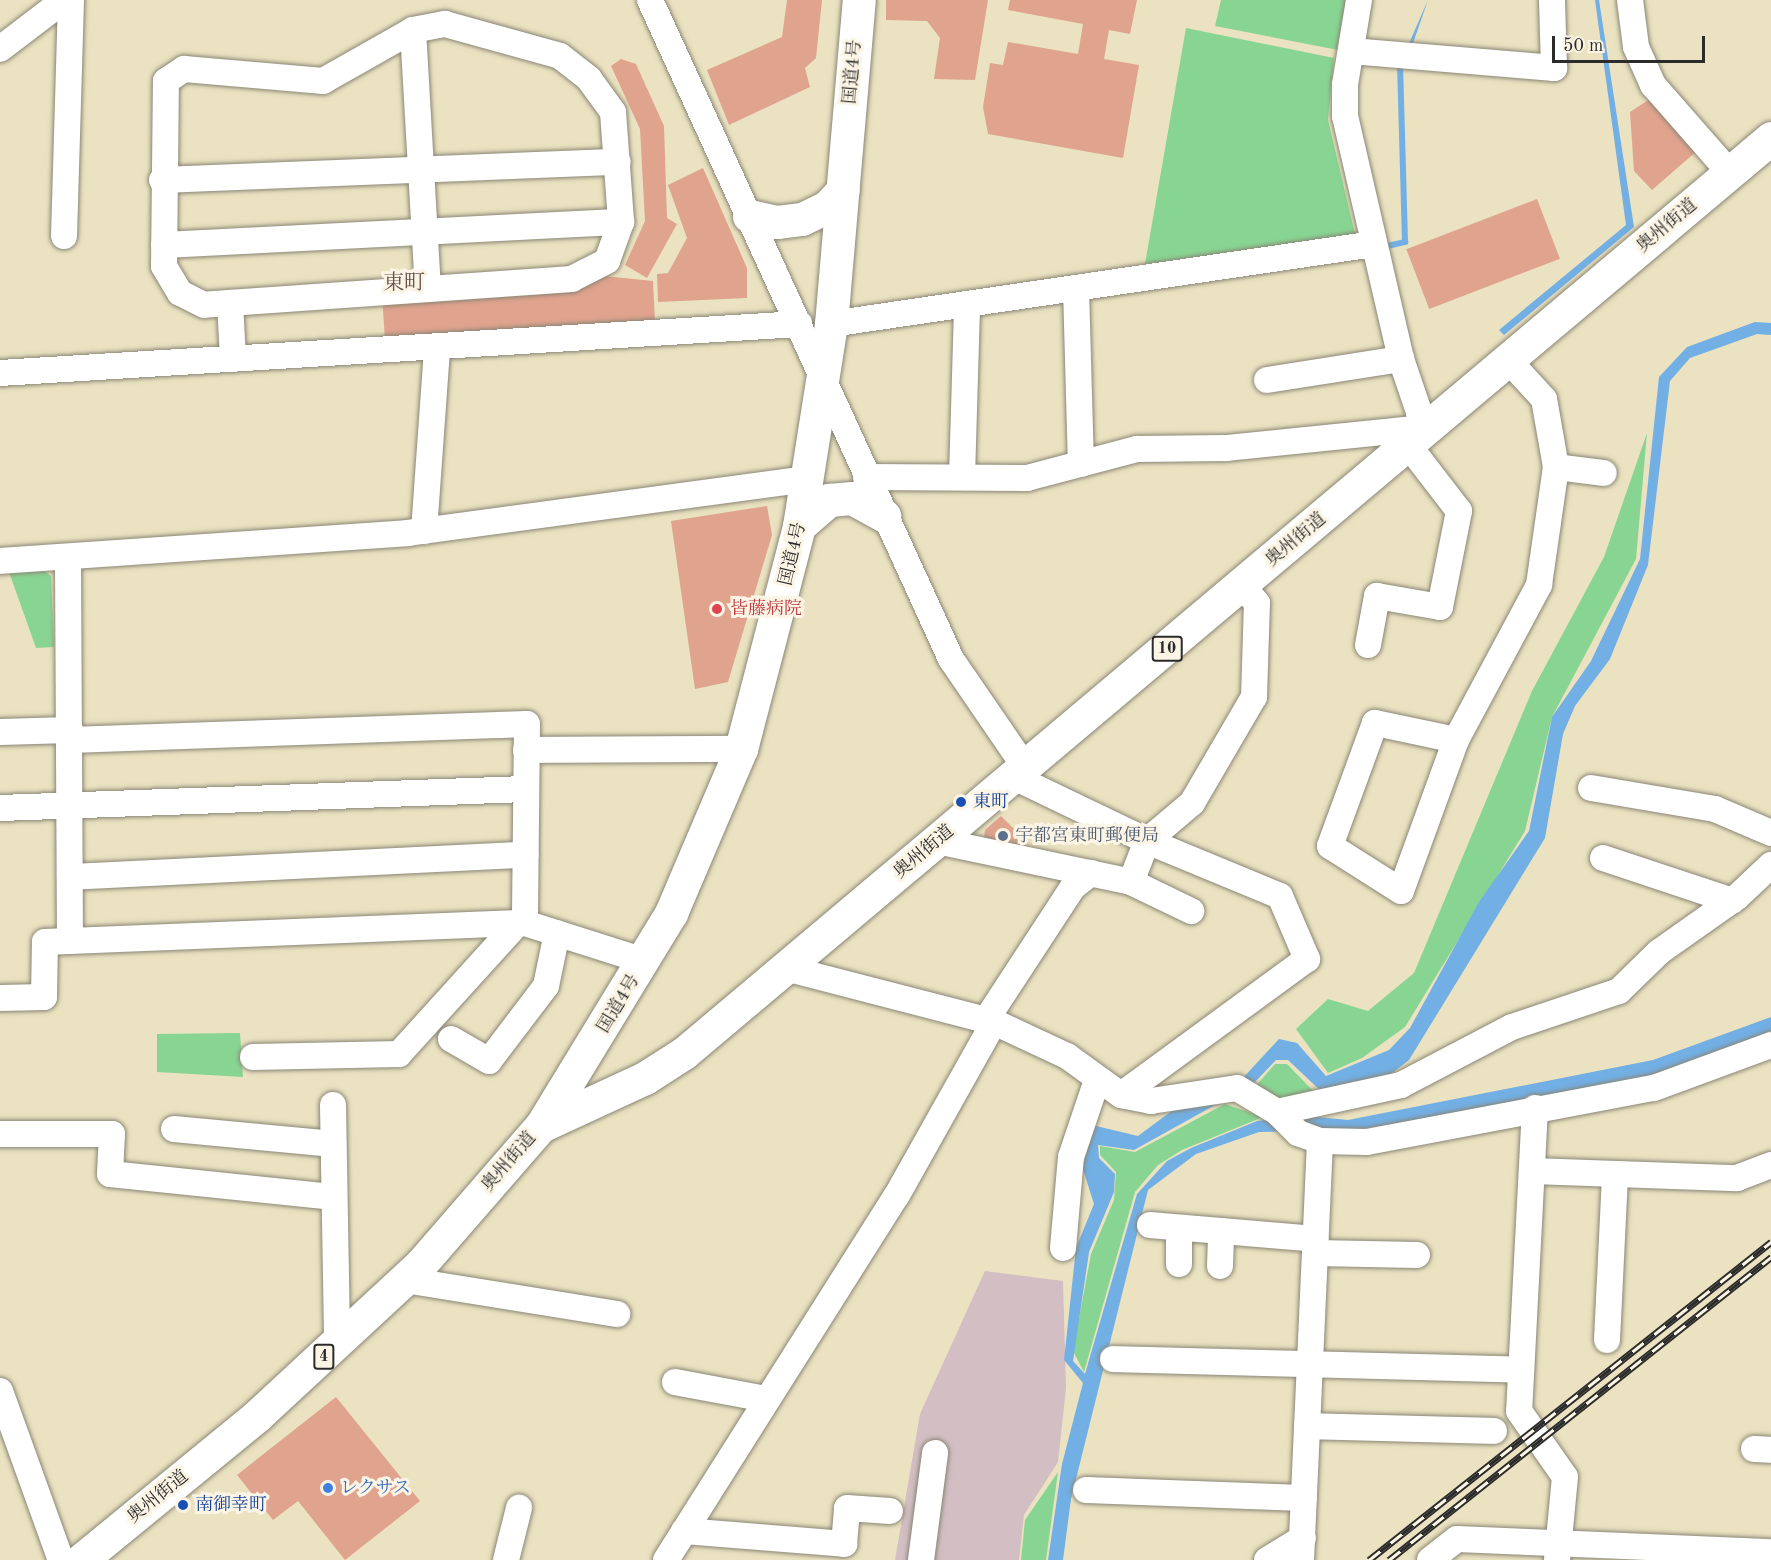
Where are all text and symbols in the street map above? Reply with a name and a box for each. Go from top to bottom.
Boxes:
scale bar [1555,24,1708,62]
text: 50 m [1563,37,1603,55]
street label: 国道4号 [839,39,867,105]
street label: 奥州街道 [1632,195,1702,257]
district label: 東町 [383,271,425,297]
street label: 奥州街道 [1261,509,1331,571]
street label: 国道4号 [775,520,811,588]
place label: 皆藤病院 [730,598,802,620]
marker: 皆藤病院 [708,600,726,618]
road number: 10 [1150,636,1184,662]
place label: 東町 [973,791,1009,813]
marker: 東町 [954,795,968,809]
street label: 奥州街道 [889,821,959,883]
place label: 宇都宮東町郵便局 [1015,825,1159,847]
marker: 宇都宮東町郵便局 [996,829,1010,843]
street label: 国道4号 [593,971,645,1037]
street label: 奥州街道 [477,1128,541,1196]
road number: 4 [312,1344,336,1370]
street label: 奥州街道 [123,1466,193,1528]
place label: レクサス [340,1477,412,1499]
marker: レクサス [321,1481,335,1495]
place label: 南御幸町 [195,1494,267,1516]
marker: 南御幸町 [176,1498,190,1512]

